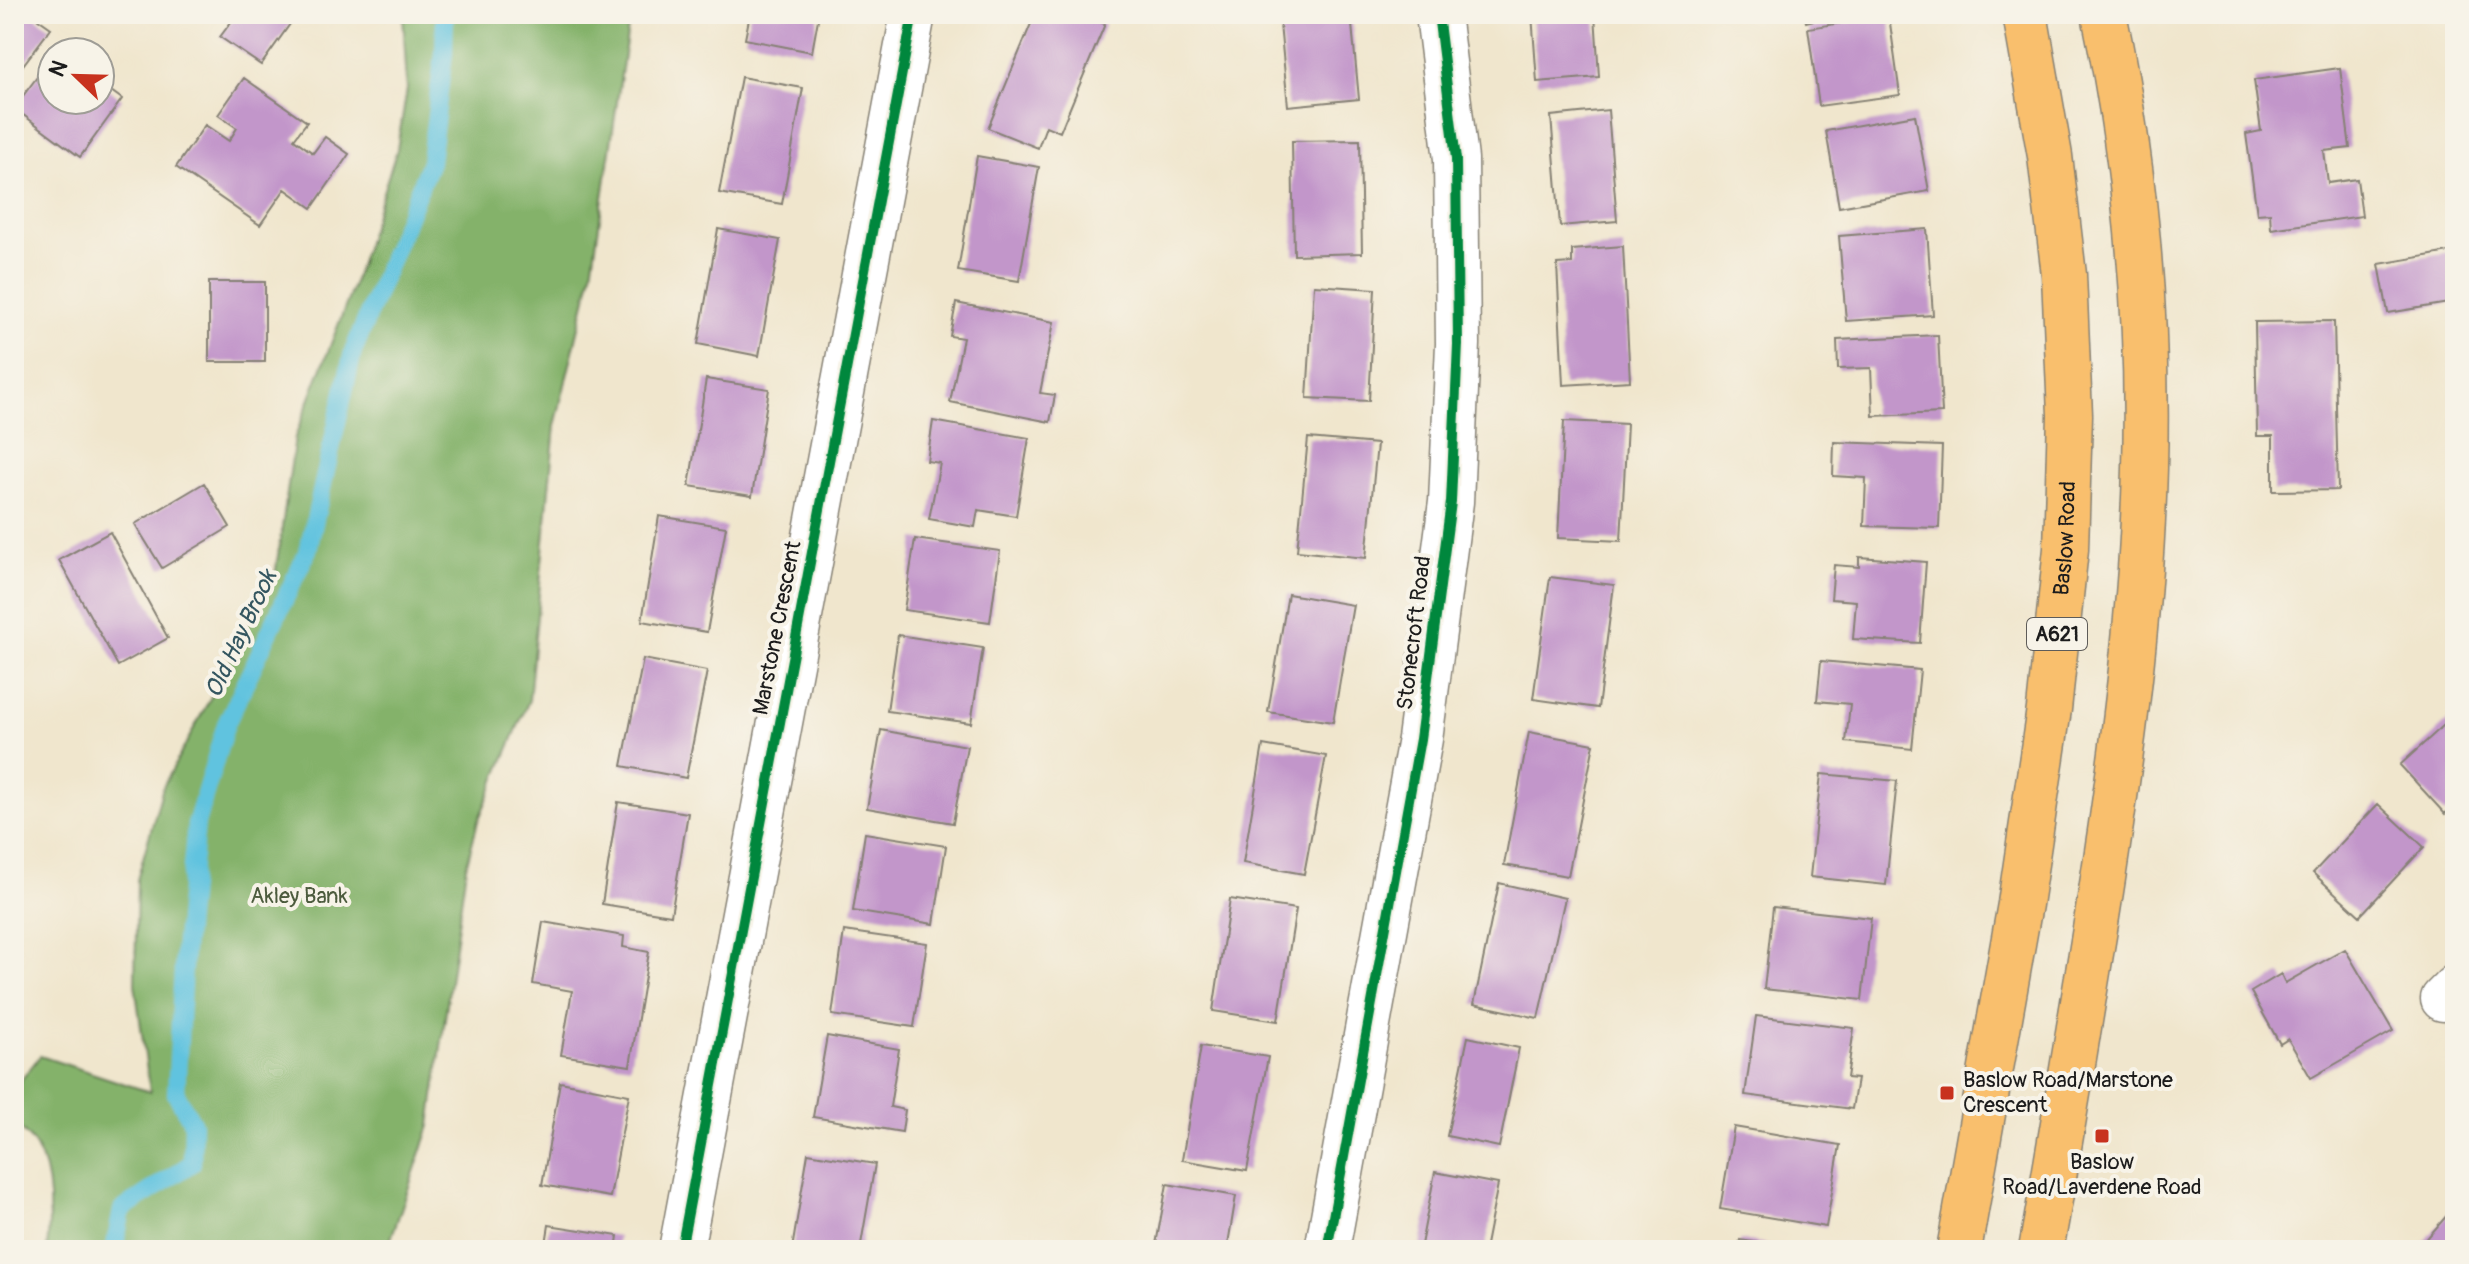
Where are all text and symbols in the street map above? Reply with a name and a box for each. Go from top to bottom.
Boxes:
north arrow [36,36,116,116]
text: N [43,56,74,81]
street label: Baslow Road [2047,481,2082,597]
street label: Marstone Crescent [746,539,808,717]
street label: Stonecroft Road [1391,554,1437,712]
water label: Old Hay Brook [199,564,284,702]
road number: A621 [2027,618,2087,650]
park label: Akley Bank [250,882,348,910]
place label: Baslow Road/Marstone Crescent [1963,1066,2173,1119]
marker: Baslow Road/Marstone Crescent [1938,1084,1956,1102]
marker: Baslow Road/Laverdene Road [2093,1127,2111,1145]
place label: Baslow Road/Laverdene Road [2002,1148,2202,1201]

